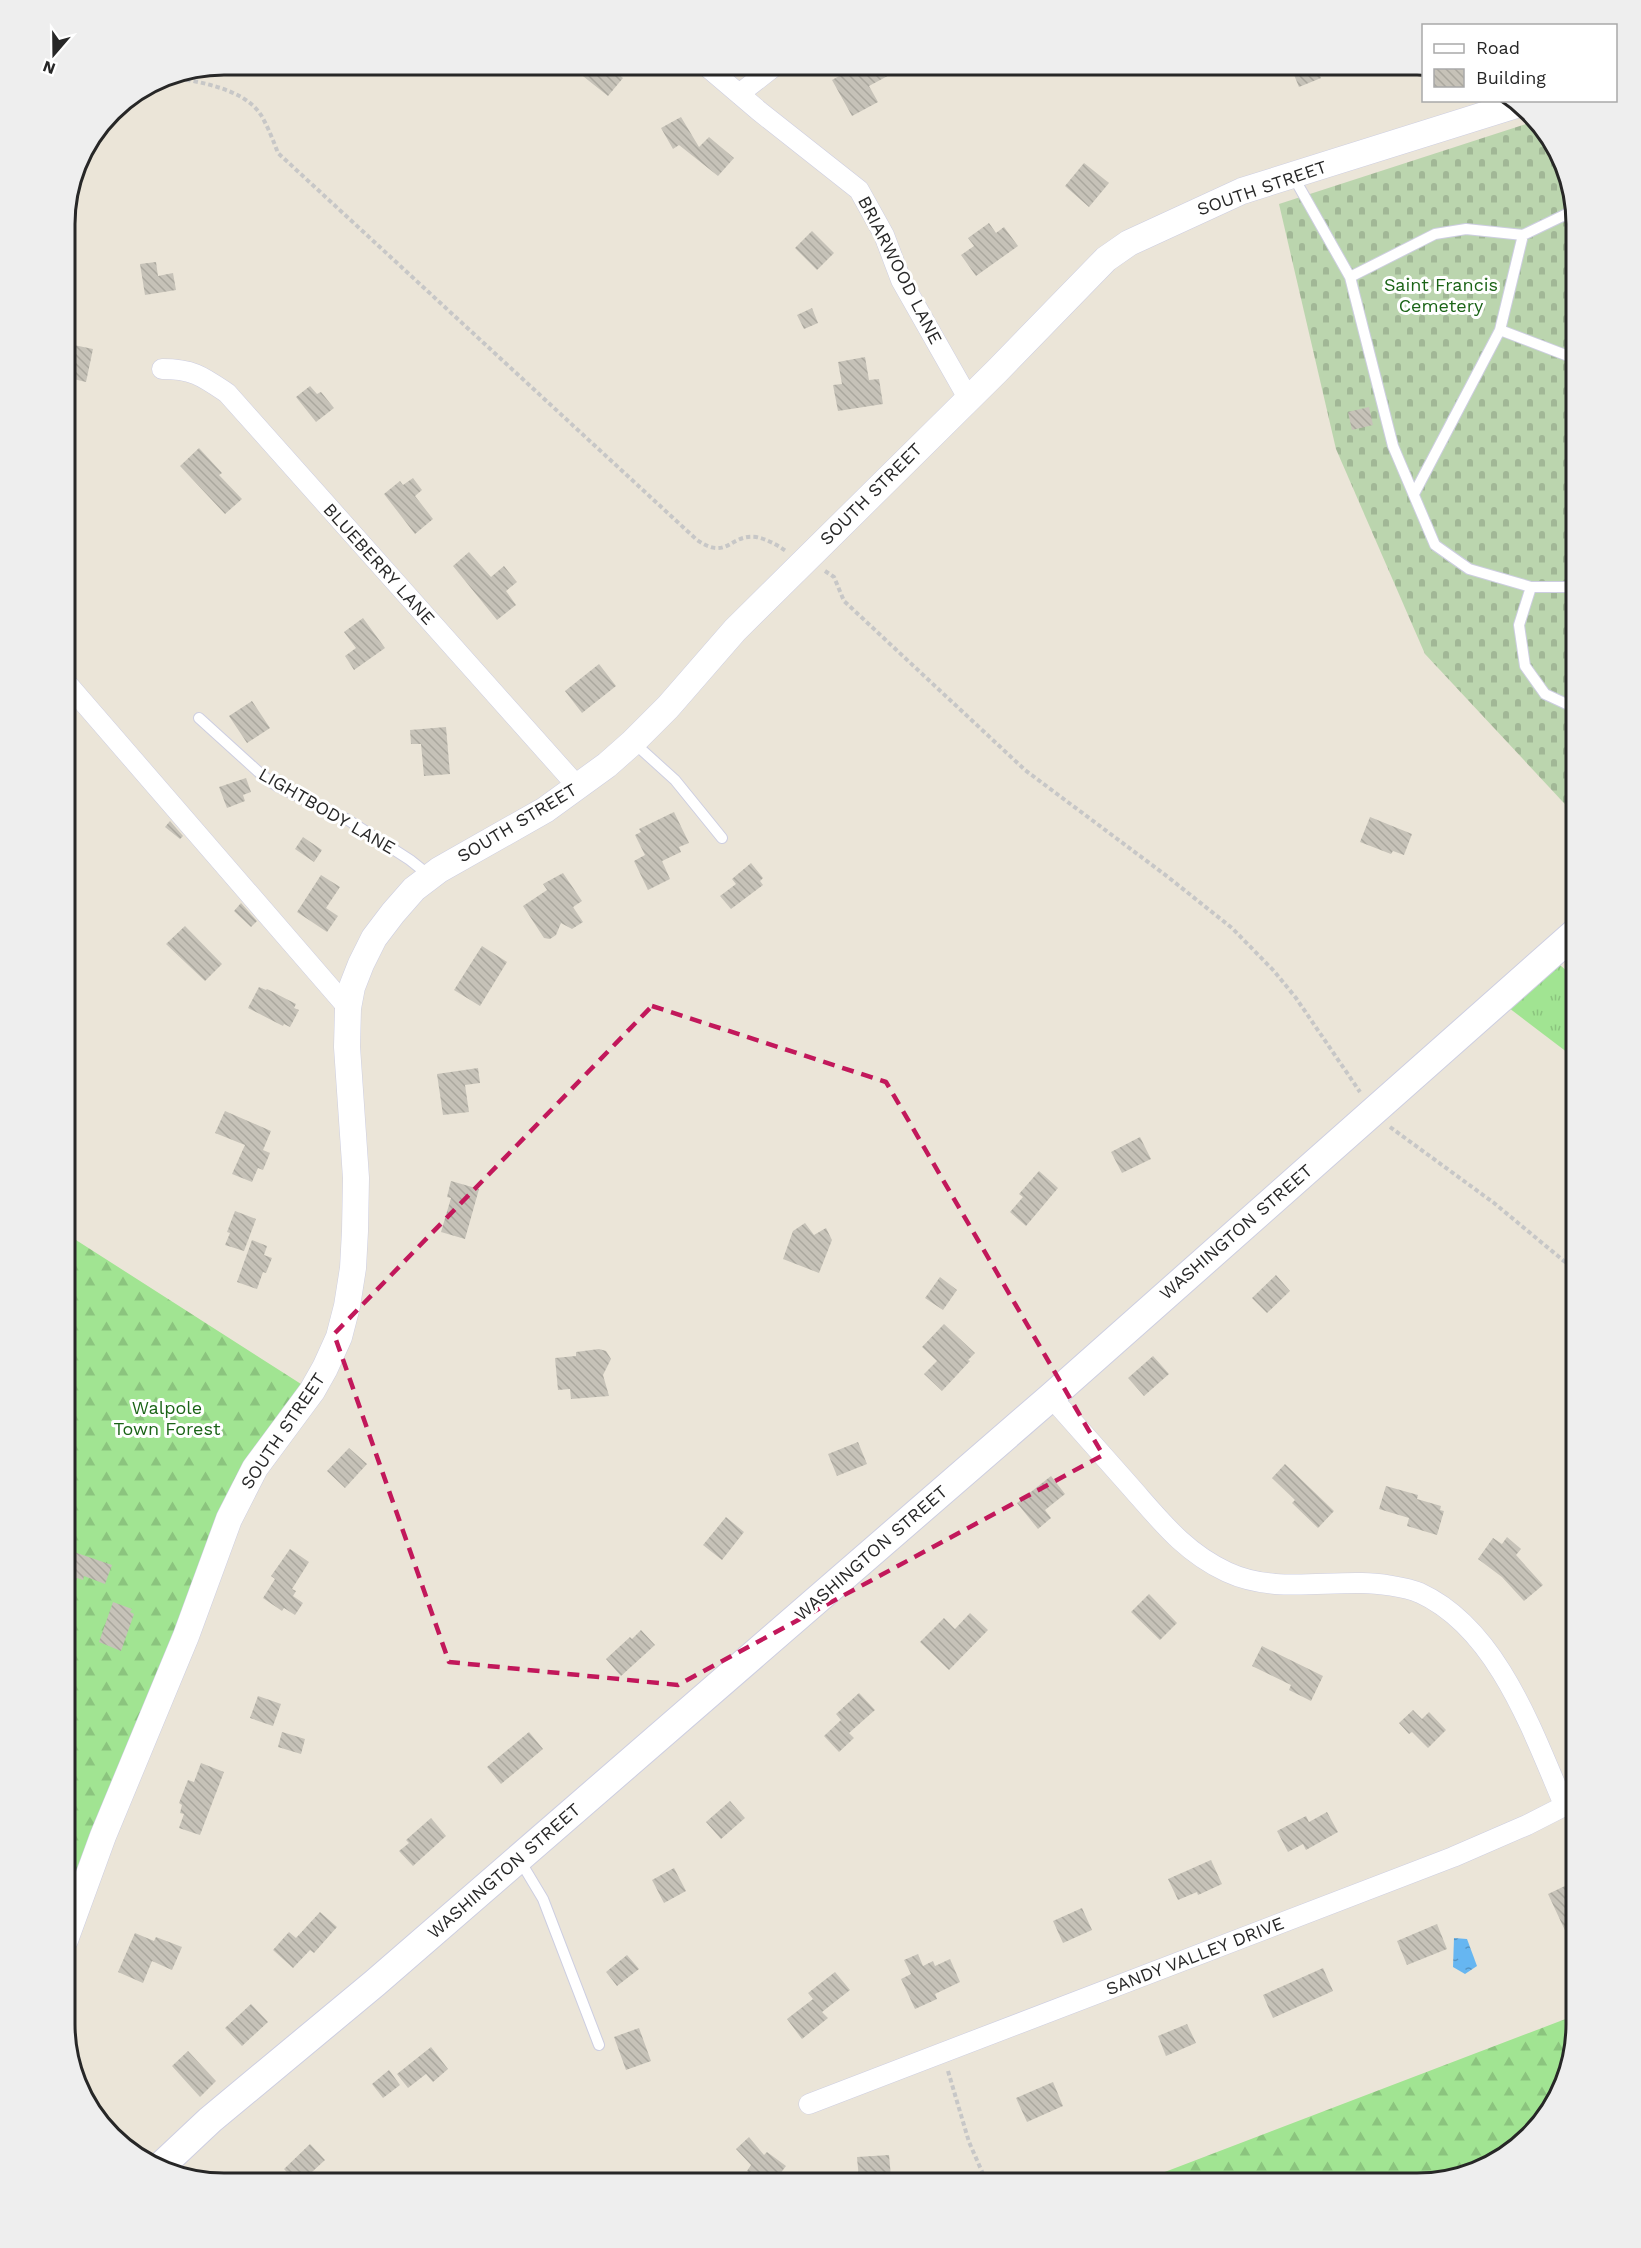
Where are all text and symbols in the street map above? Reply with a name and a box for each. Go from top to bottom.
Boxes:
north arrow [24,24,84,84]
legend [1422,24,1617,102]
text: Road [1476,37,1520,58]
text: N [40,57,58,79]
text: Building [1476,67,1546,88]
street label: SOUTH STREET [1194,155,1330,220]
street label: BRIARWOOD LANE [854,192,947,347]
park label: Saint Francis Cemetery [1384,274,1498,316]
street label: SOUTH STREET [815,438,926,549]
street label: BLUEBERRY LANE [319,499,439,629]
street label: LIGHTBODY LANE [255,763,399,858]
street label: SOUTH STREET [453,779,580,867]
street label: WASHINGTON STREET [1155,1160,1316,1304]
street label: SOUTH STREET [236,1369,329,1493]
park label: Walpole Town Forest [114,1397,221,1439]
street label: WASHINGTON STREET [790,1481,951,1625]
street label: WASHINGTON STREET [423,1799,584,1943]
street label: SANDY VALLEY DRIVE [1103,1912,1287,1999]

